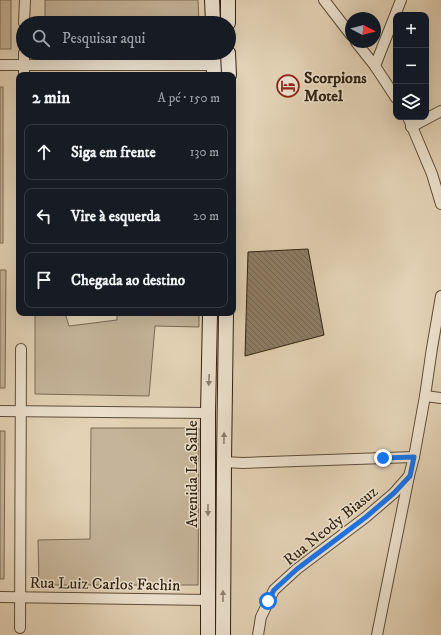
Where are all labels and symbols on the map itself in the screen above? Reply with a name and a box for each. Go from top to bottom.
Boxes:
north arrow [345,12,381,48]
place label: Scorpions Motel [304,68,367,106]
hotel icon: Scorpions Motel [275,73,301,99]
one-way arrow [206,374,212,387]
street label: Avenida La Salle [182,420,202,528]
one-way arrow [221,431,227,444]
route end [374,449,392,467]
street label: Rua Neody Biasuz [279,482,382,570]
one-way arrow [205,504,211,517]
street label: Rua Luiz Carlos Fachin [29,573,181,595]
one-way arrow [220,589,226,602]
route start [259,592,277,610]

